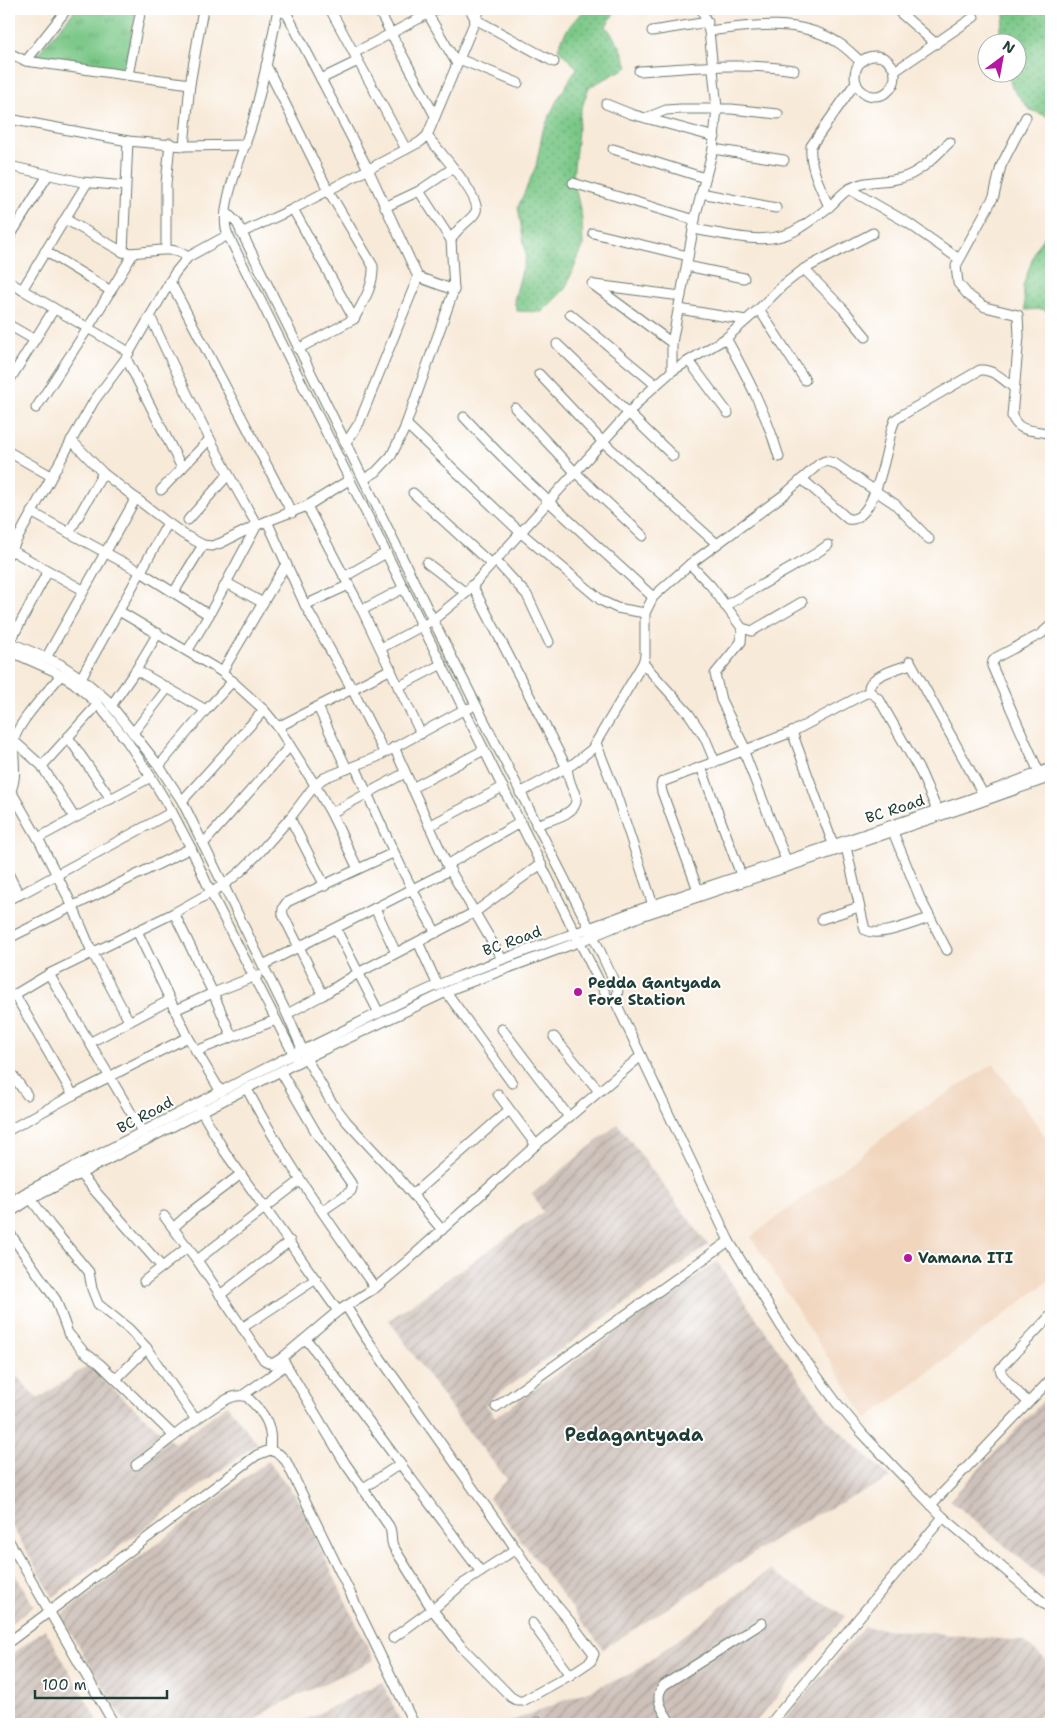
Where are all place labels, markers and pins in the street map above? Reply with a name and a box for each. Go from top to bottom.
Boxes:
place label: Pedda Gantyada Fore Station [588,973,722,1010]
marker: Pedda Gantyada Fore Station [572,986,584,998]
place label: Vamana ITI [918,1248,1013,1268]
marker: Vamana ITI [902,1252,914,1264]

